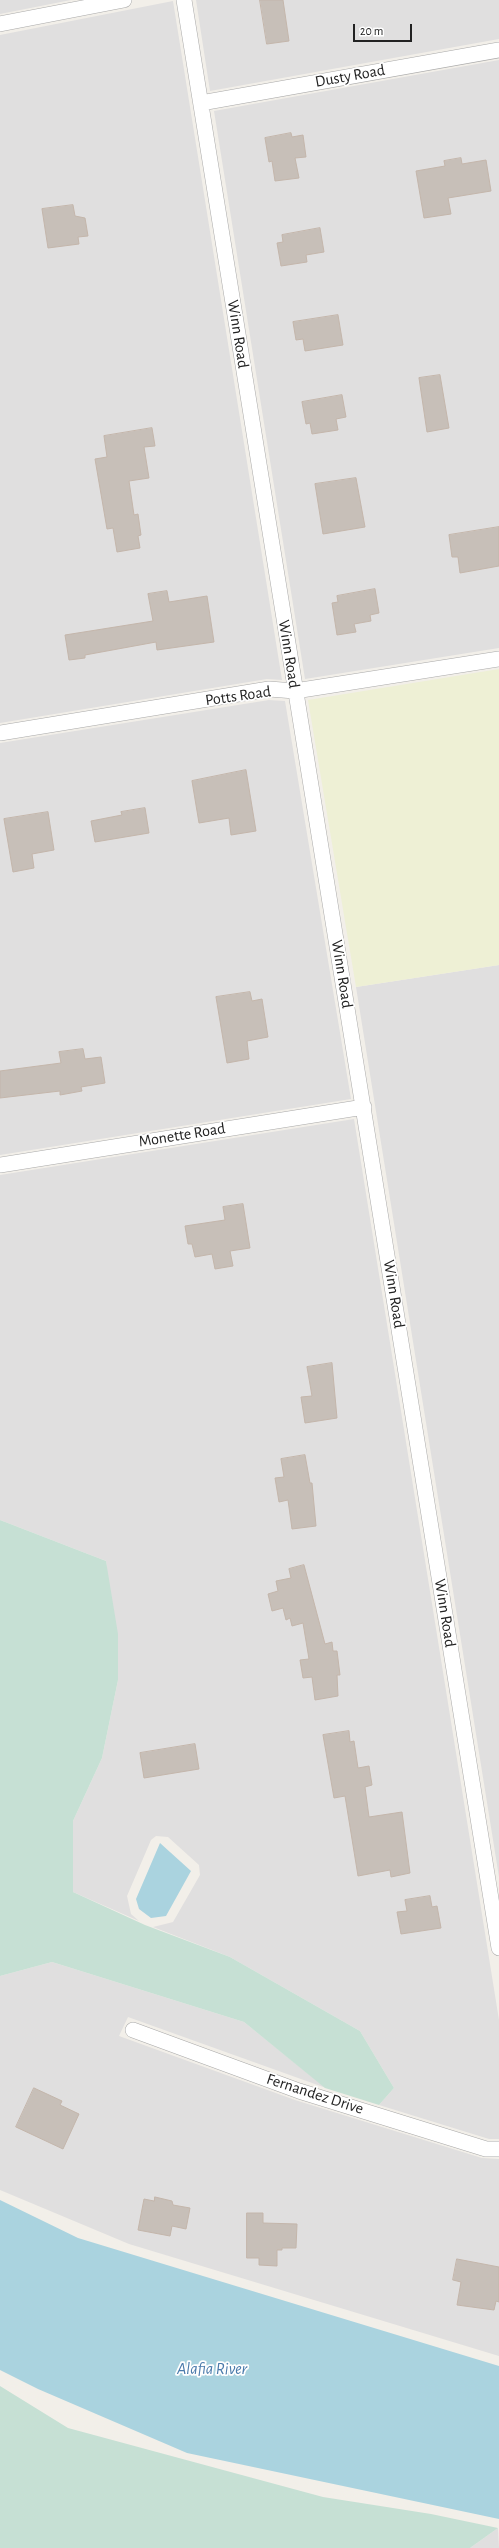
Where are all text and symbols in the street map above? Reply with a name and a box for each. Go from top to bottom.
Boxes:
scale bar [355,16,414,42]
text: 20 m [360,25,383,37]
street label: Dusty Road [313,60,387,92]
street label: Winn Road [223,298,253,370]
street label: Winn Road [274,618,304,690]
street label: Potts Road [204,682,272,710]
street label: Winn Road [327,938,357,1010]
street label: Monette Road [137,1119,227,1151]
street label: Winn Road [379,1258,409,1330]
street label: Winn Road [430,1577,460,1649]
street label: Fernandez Drive [264,2069,366,2119]
water label: Alafia River [177,2359,247,2379]

